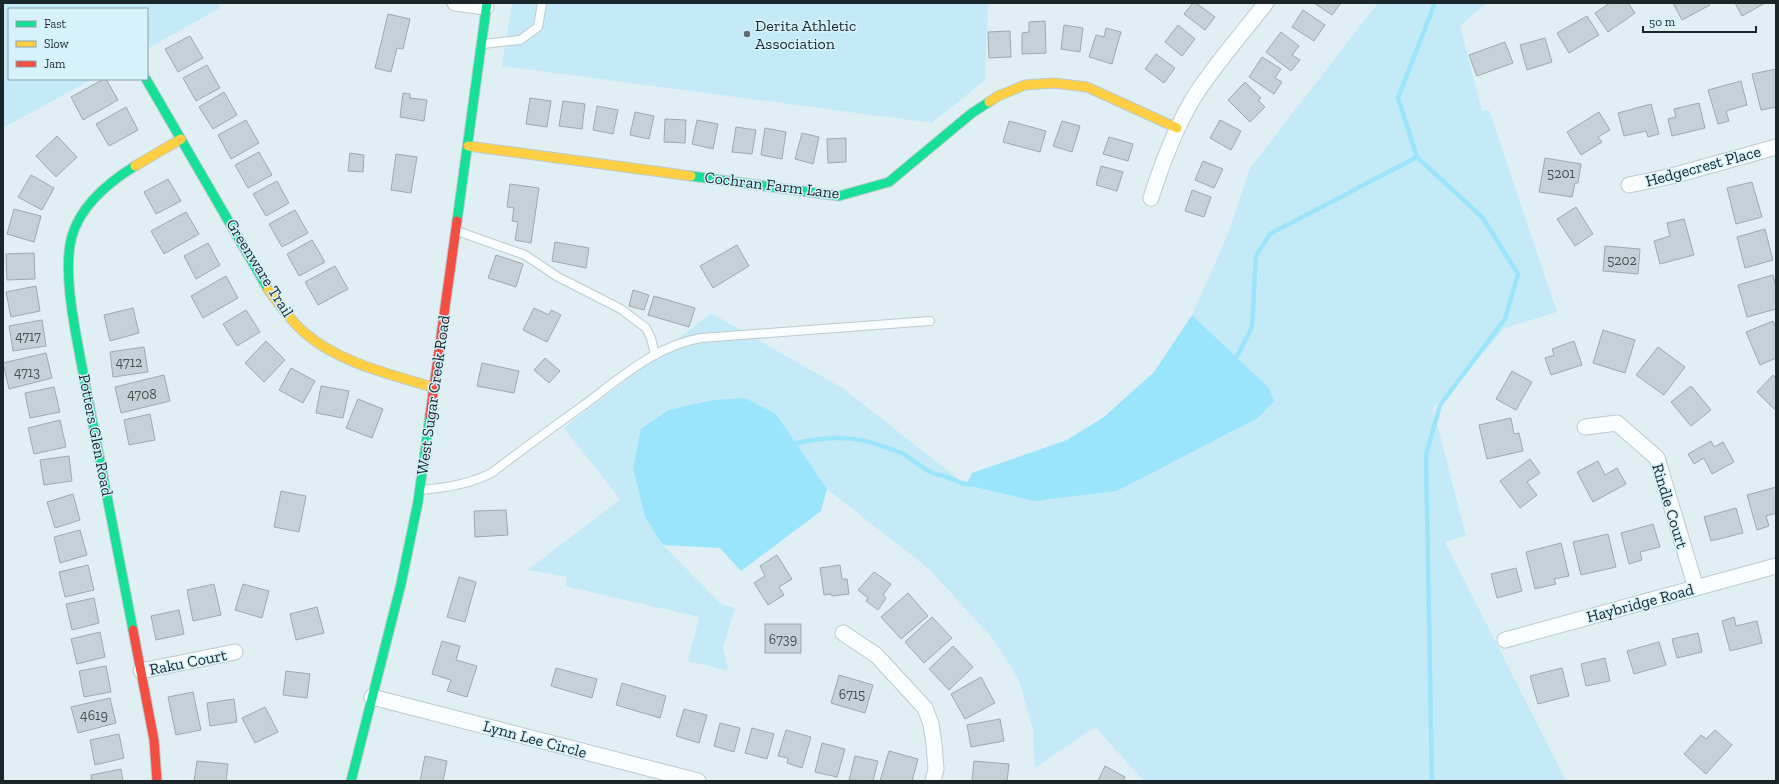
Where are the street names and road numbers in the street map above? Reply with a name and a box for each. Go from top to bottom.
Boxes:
street label: Hedgecrest Place [1643,141,1763,191]
street label: Cochran Farm Lane [703,167,841,203]
street label: Greenware Trail [222,215,298,321]
street label: West Sugar Creek Road [412,314,454,476]
street label: Potters Glen Road [75,372,117,498]
street label: Rindle Court [1648,461,1692,551]
street label: Haybridge Road [1584,579,1696,626]
street label: Raku Court [148,645,228,679]
street label: Lynn Lee Circle [481,716,589,762]

